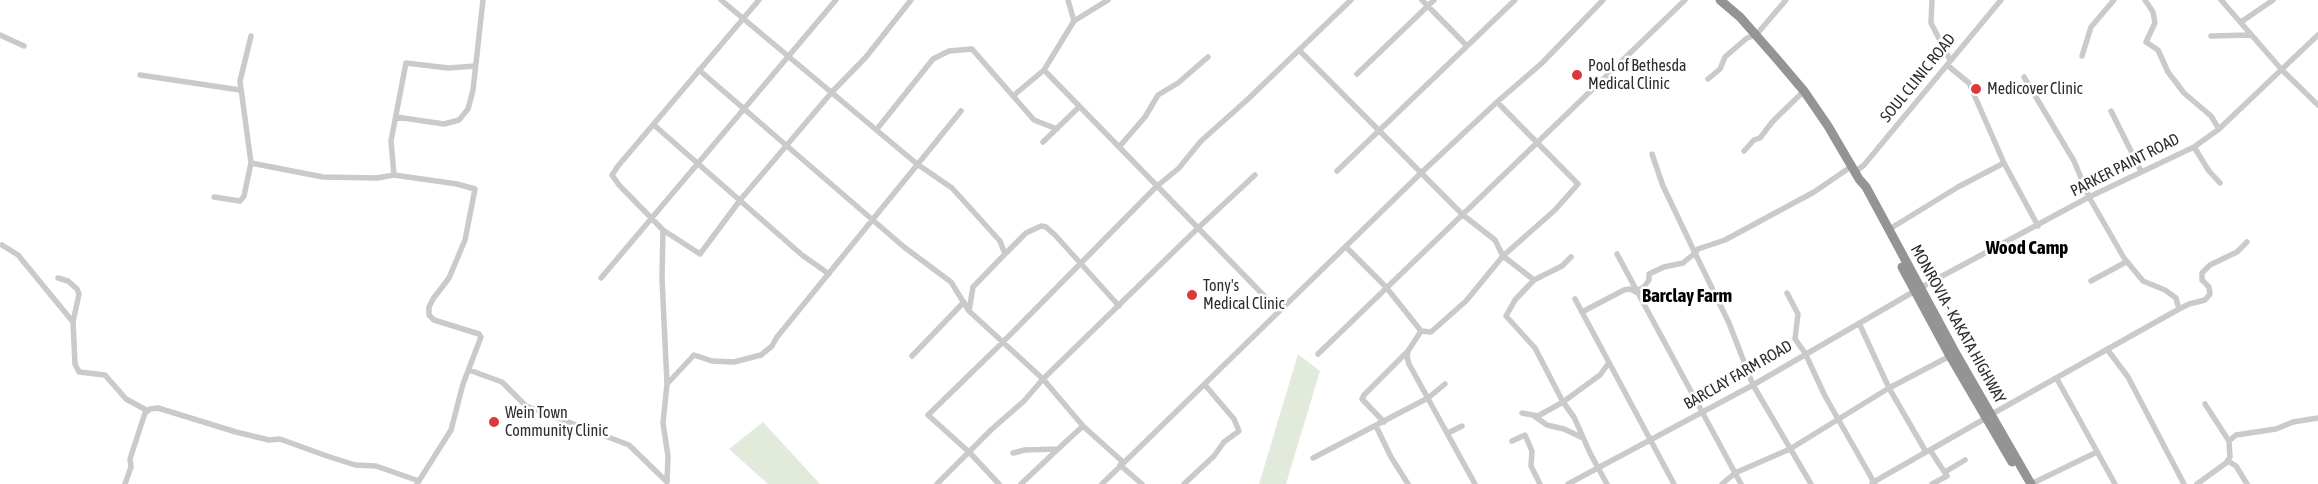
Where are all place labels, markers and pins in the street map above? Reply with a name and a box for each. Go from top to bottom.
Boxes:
place label: Pool of Bethesda Medical Clinic [1588,56,1686,94]
marker: Pool of Bethesda Medical Clinic [1570,68,1584,82]
place label: Medicover Clinic [1987,79,2083,99]
marker: Medicover Clinic [1969,82,1983,96]
place label: Tony's Medical Clinic [1203,276,1284,314]
marker: Tony's Medical Clinic [1185,288,1199,302]
place label: Wein Town Community Clinic [505,403,608,441]
marker: Wein Town Community Clinic [487,415,501,429]

